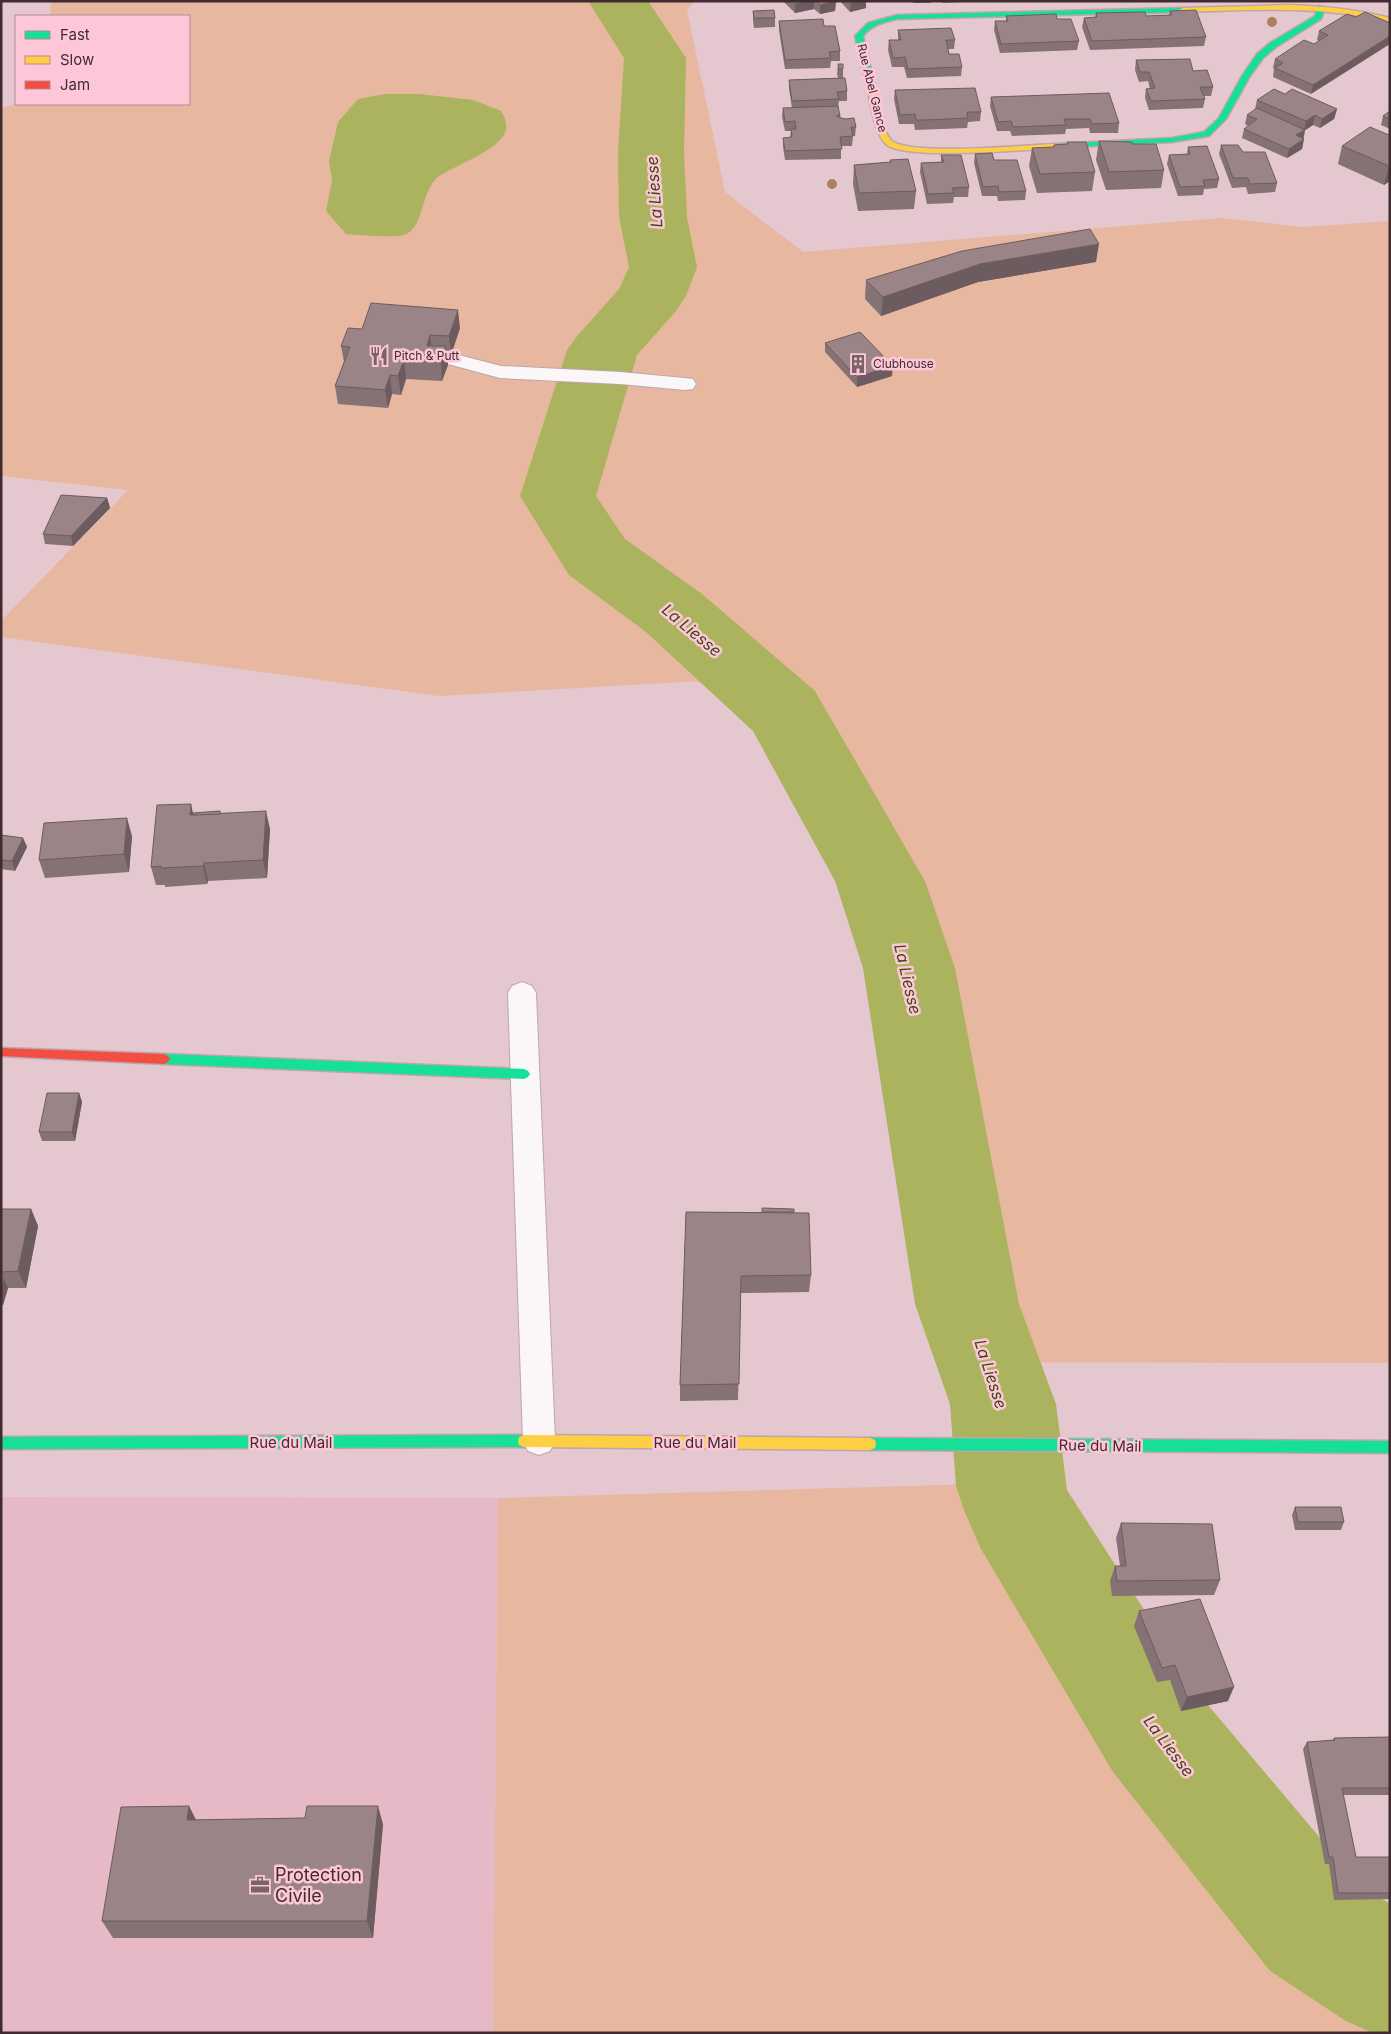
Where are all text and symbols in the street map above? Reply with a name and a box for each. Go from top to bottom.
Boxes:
legend [15,15,190,105]
text: Fast [60,25,90,44]
street label: Rue Abel Gance [854,42,891,134]
text: Slow [60,50,94,69]
text: Jam [60,75,90,94]
water label: La Liesse [642,156,666,228]
restaurant icon: Pitch & Putt [368,345,390,367]
place label: Pitch & Putt [394,348,459,363]
building icon: Clubhouse [847,353,869,375]
place label: Clubhouse [873,356,934,371]
water label: La Liesse [658,599,726,661]
water label: La Liesse [890,942,926,1016]
water label: La Liesse [970,1337,1012,1411]
street label: Rue du Mail [250,1433,333,1452]
street label: Rue du Mail [654,1433,737,1452]
street label: Rue du Mail [1058,1435,1142,1456]
water label: La Liesse [1139,1711,1199,1781]
place label: Protection Civile [275,1864,362,1906]
office icon: Protection Civile [249,1874,271,1896]

